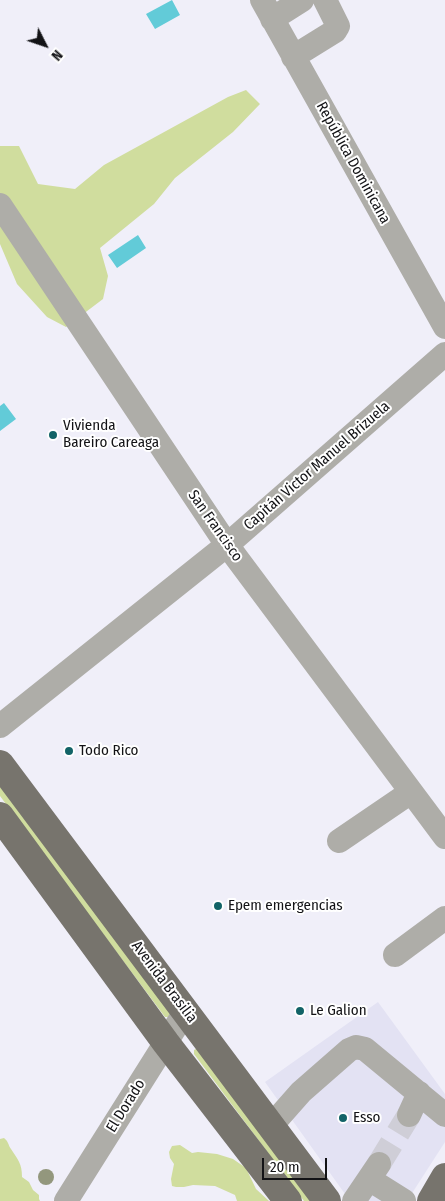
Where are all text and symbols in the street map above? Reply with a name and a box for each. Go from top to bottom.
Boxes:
north arrow [20,20,70,70]
text: N [48,46,66,64]
street label: República Dominicana [312,99,394,227]
street label: Capitán Victor Manuel Brizuela [240,398,394,534]
place label: Vivienda Bareiro Careaga [63,417,159,452]
marker: Vivienda Bareiro Careaga [47,429,59,441]
street label: San Francisco [184,487,246,565]
place label: Todo Rico [79,742,138,760]
marker: Todo Rico [63,745,75,757]
place label: Epem emergencias [228,897,343,915]
marker: Epem emergencias [212,900,224,912]
street label: Avenida Brasilia [127,937,201,1027]
place label: Le Galion [310,1002,367,1020]
marker: Le Galion [294,1005,306,1017]
street label: El Dorado [103,1076,149,1136]
place label: Esso [353,1109,381,1127]
marker: Esso [337,1112,349,1124]
scale bar [265,1148,330,1180]
text: 20 m [270,1158,300,1176]

